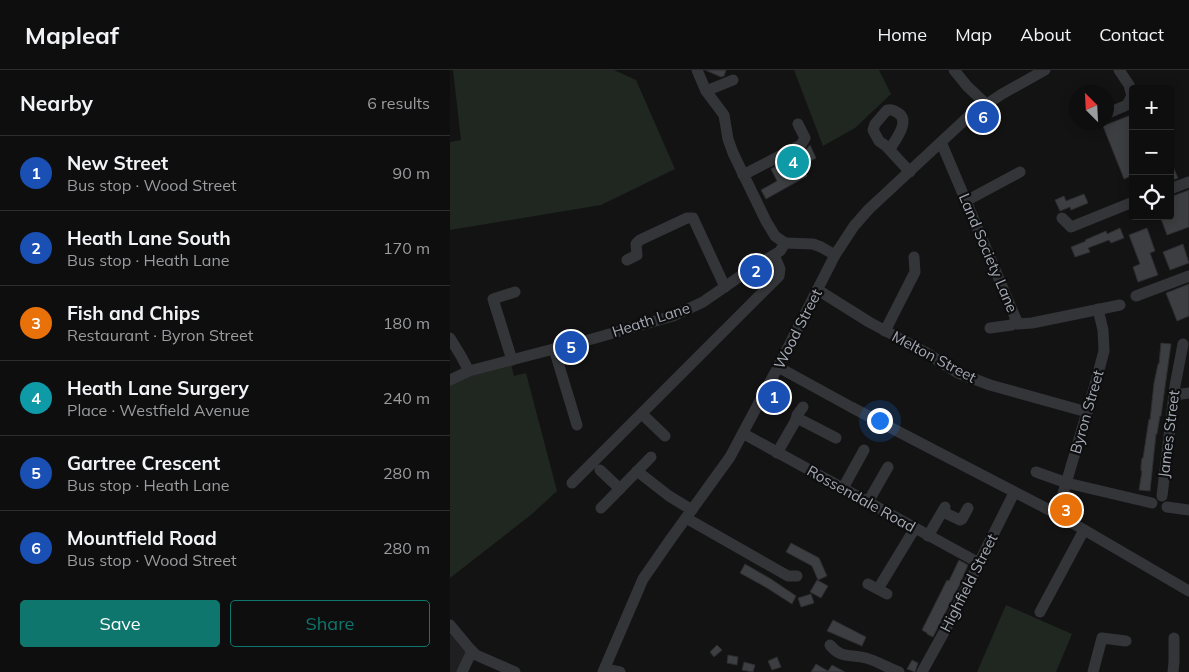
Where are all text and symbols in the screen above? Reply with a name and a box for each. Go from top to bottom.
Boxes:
text: Mapleaf [25,20,119,50]
text: Home [877,23,927,46]
text: Map [955,23,992,46]
text: About [1020,23,1071,46]
text: Contact [1099,23,1164,46]
north arrow [1069,85,1114,130]
map controls [1129,85,1174,220]
button: + [1129,85,1174,130]
text: Nearby [20,90,93,116]
text: 6 results [367,93,430,113]
pin: 6 [967,98,999,136]
button: − [1129,130,1174,175]
pin: 4 [777,143,809,181]
text: New Street [67,151,168,175]
text: 1 [31,163,41,183]
text: 90 m [393,163,430,183]
text: Bus stop · Wood Street [67,175,237,195]
button: locate [1129,175,1174,220]
street label: Land Society Lane [955,191,1022,315]
text: Heath Lane South [67,226,231,250]
text: 2 [31,238,41,258]
text: 170 m [383,238,430,258]
text: Bus stop · Heath Lane [67,250,230,270]
pin: 2 [740,252,772,290]
street label: Wood Street [769,286,826,372]
street label: Heath Lane [610,298,692,341]
text: Fish and Chips [67,301,200,325]
text: 3 [31,313,41,333]
text: 180 m [383,313,430,333]
text: Restaurant · Byron Street [67,325,253,345]
street label: Melton Street [889,326,980,387]
pin: 5 [555,328,587,366]
street label: Byron Street [1065,368,1108,456]
text: Heath Lane Surgery [67,376,249,400]
pin: 1 [758,378,790,416]
text: 4 [31,388,41,408]
text: 240 m [383,388,430,408]
street label: James Street [1154,389,1183,479]
text: Place · Westfield Avenue [67,400,250,420]
your location [867,408,893,434]
text: Gartree Crescent [67,451,220,475]
street label: Rossendale Road [804,461,919,536]
text: 5 [31,463,41,483]
text: 280 m [383,463,430,483]
text: Bus stop · Heath Lane [67,475,230,495]
pin: 3 [1050,491,1082,529]
text: Mountfield Road [67,526,217,550]
street label: Highfield Street [936,531,1001,635]
text: 6 [31,538,41,558]
text: 280 m [383,538,430,558]
text: Bus stop · Wood Street [67,550,237,570]
button: Save [20,600,220,647]
button: Share [230,600,430,647]

